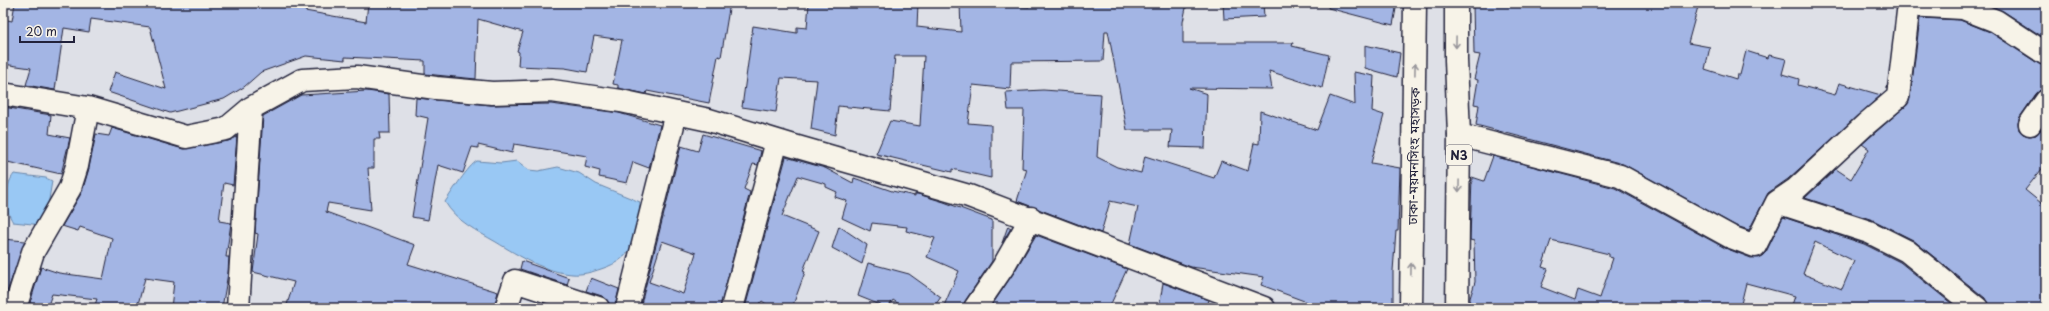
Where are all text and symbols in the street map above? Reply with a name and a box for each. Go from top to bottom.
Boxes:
scale bar [20,18,74,44]
text: 20 m [26,22,57,40]
one-way arrow [1452,35,1460,48]
one-way arrow [1411,63,1419,76]
street label: ঢাকা-ময়মনসিংহ মহাসড়ক [1402,87,1424,226]
road number: N3 [1446,145,1472,165]
one-way arrow [1455,179,1462,192]
one-way arrow [1407,263,1415,276]

